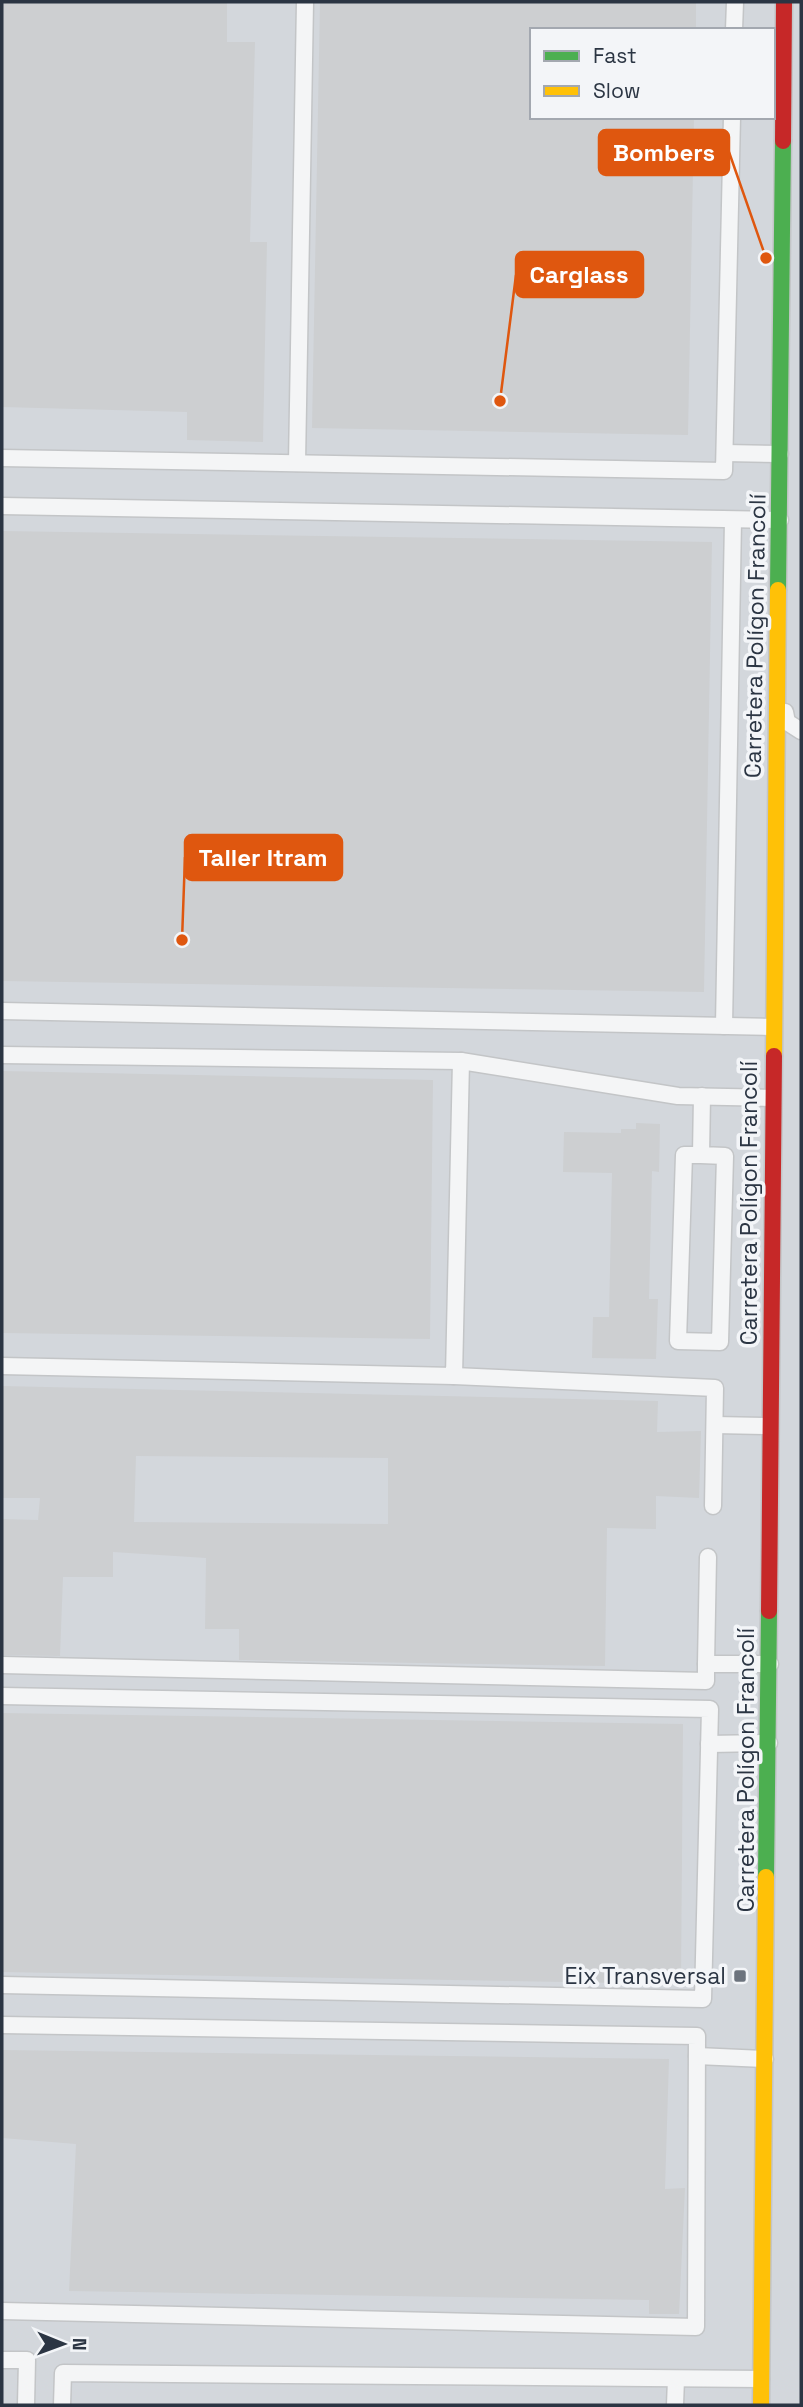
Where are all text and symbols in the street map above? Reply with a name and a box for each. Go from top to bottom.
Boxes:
legend [530,28,775,119]
text: Fast [593,42,637,69]
text: Slow [593,77,641,104]
callout: Bombers [599,130,729,175]
text: Bombers [613,137,715,168]
callout: Carglass [516,252,643,297]
text: Carglass [529,259,629,290]
street label: Carretera Polígon Francolí [738,493,772,778]
callout: Taller Itram [185,835,342,880]
text: Taller Itram [199,842,328,873]
street label: Carretera Polígon Francolí [734,1060,764,1345]
street label: Carretera Polígon Francolí [731,1627,761,1912]
place label: Eix Transversal [565,1961,726,1991]
marker: Eix Transversal [732,1968,748,1984]
north arrow [28,2309,98,2379]
text: N [67,2338,92,2351]

